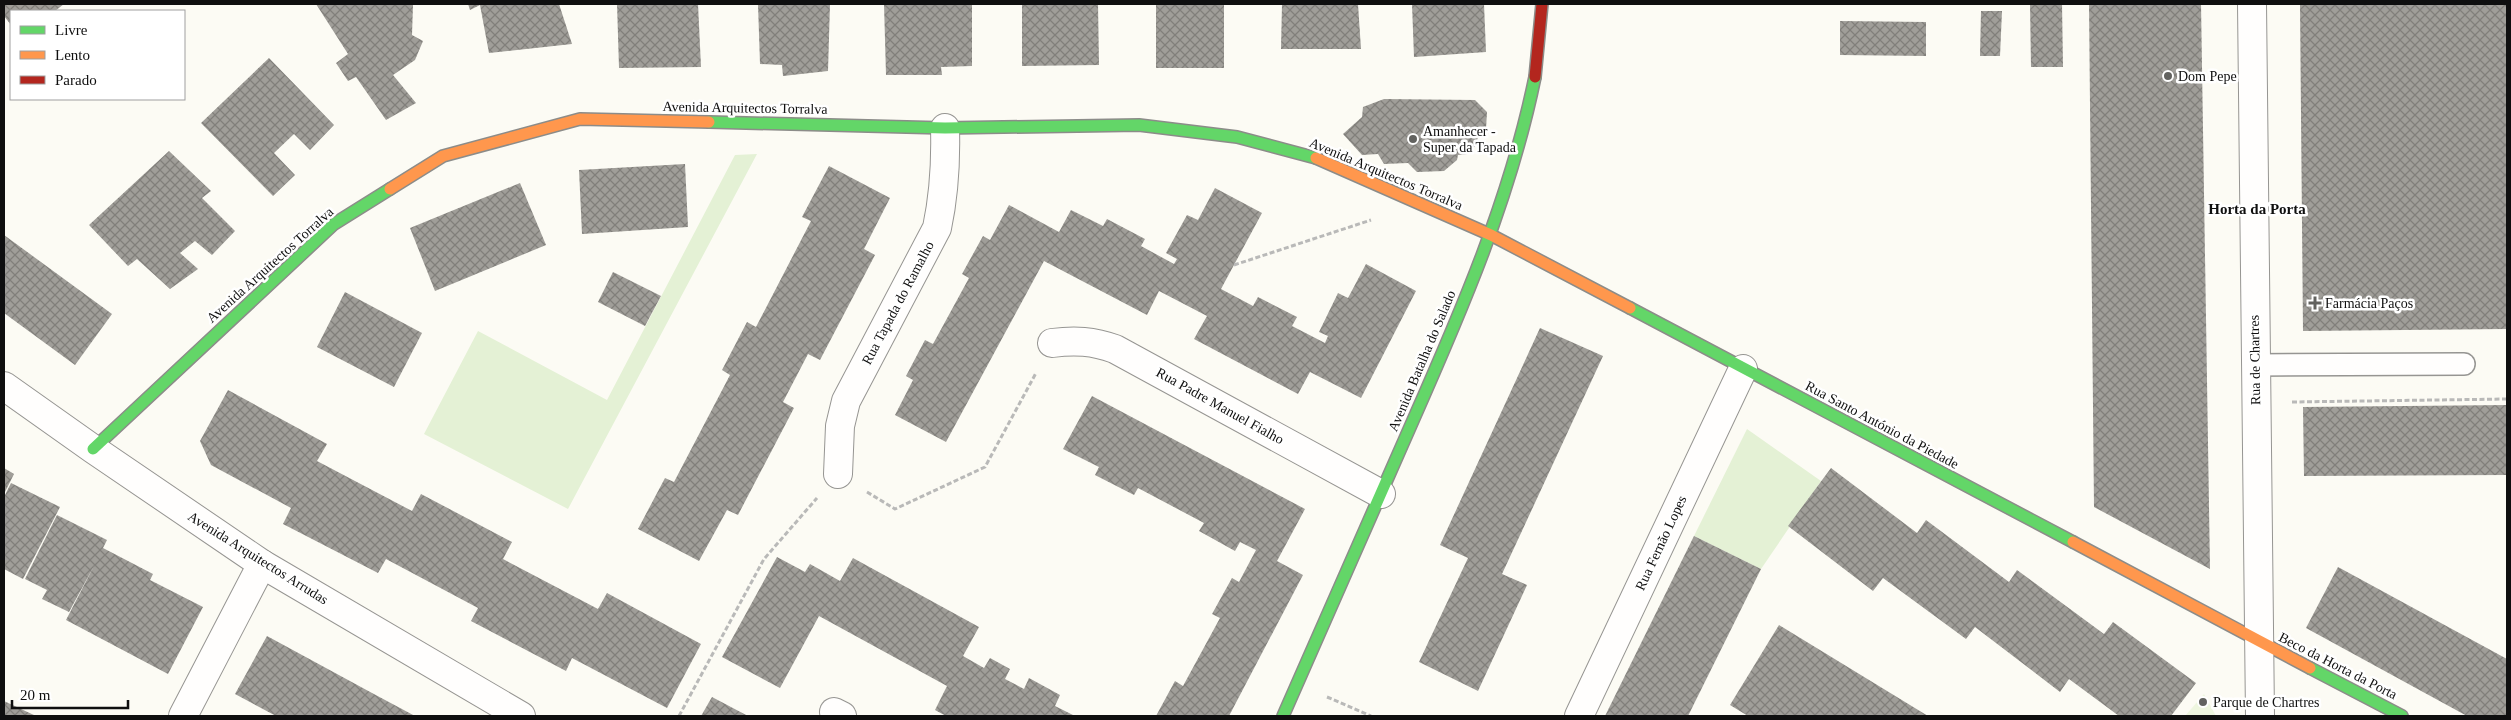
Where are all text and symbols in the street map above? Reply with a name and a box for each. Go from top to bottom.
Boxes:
legend [10,10,185,100]
text: Livre [55,22,88,38]
text: Lento [55,47,90,63]
place label: Dom Pepe [2178,69,2237,84]
marker: Dom Pepe [2162,70,2174,82]
text: Parado [55,72,97,88]
street label: Avenida Arquitectos Torralva [662,99,828,117]
place label: Amanhecer - Super da Tapada [1423,124,1517,155]
marker: Amanhecer - Super da Tapada [1407,133,1419,145]
street label: Avenida Arquitectos Torralva [1307,135,1466,213]
district label: Horta da Porta [2208,201,2306,217]
street label: Avenida Arquitectos Torralva [204,204,337,326]
street label: Rua Tapada do Ramalho [859,239,937,367]
street label: Avenida Batalha do Salado [1385,288,1459,434]
place label: Farmácia Paços [2325,296,2413,311]
marker: Farmácia Paços [2309,297,2321,309]
street label: Rua de Chartres [2247,315,2263,405]
street label: Rua Padre Manuel Fialho [1154,365,1286,447]
street label: Rua Santo António da Piedade [1803,378,1961,472]
street label: Rua Fernão Lopes [1633,493,1689,593]
street label: Avenida Arquitectos Arrudas [185,509,331,607]
street label: Beco da Horta da Porta [2276,630,2400,703]
scale bar [12,678,129,710]
text: 20 m [20,687,51,703]
place label: Parque de Chartres [2213,695,2320,710]
marker: Parque de Chartres [2197,696,2209,708]

